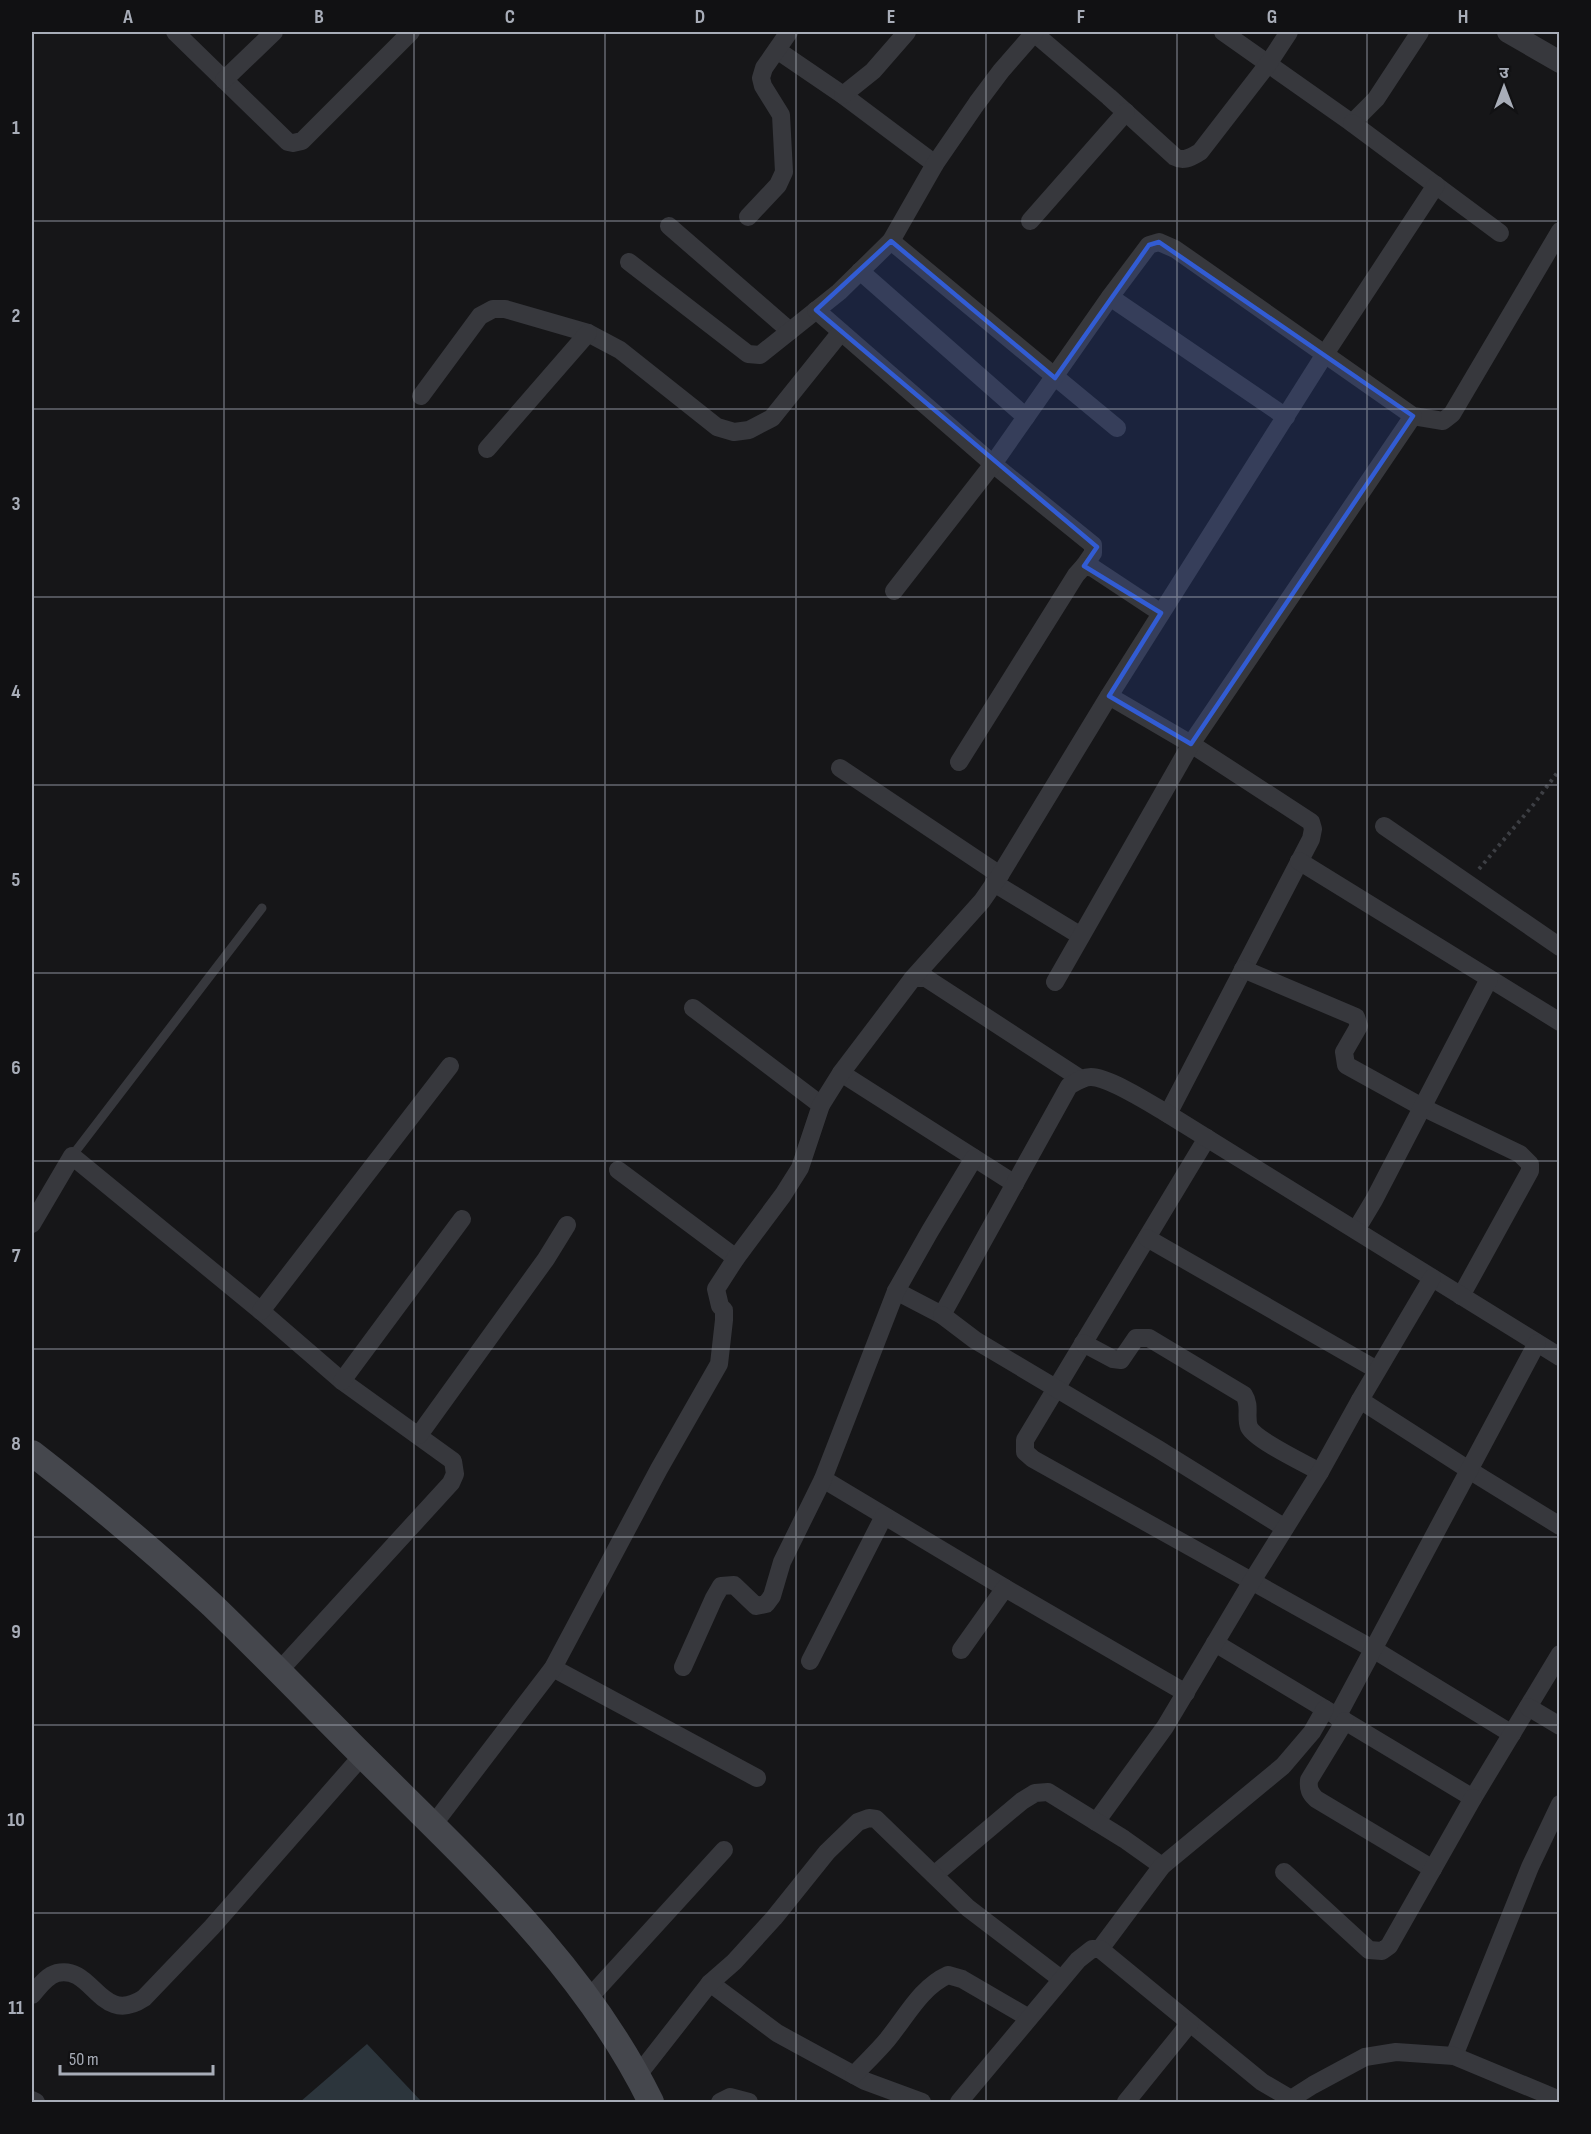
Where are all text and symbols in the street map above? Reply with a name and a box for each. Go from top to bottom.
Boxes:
text: A [122,5,133,29]
text: B [314,5,324,29]
text: C [505,5,515,29]
text: D [695,5,705,29]
text: E [887,5,895,29]
text: F [1077,5,1085,29]
text: G [1267,5,1277,29]
text: H [1458,5,1468,29]
north arrow [1474,57,1534,117]
text: उ [1499,64,1509,83]
text: 1 [12,116,20,140]
text: 2 [12,304,20,328]
text: 3 [12,492,21,516]
text: 4 [11,680,21,704]
text: 5 [12,868,21,892]
text: 6 [11,1056,21,1080]
text: 7 [12,1244,21,1268]
text: 8 [11,1432,21,1456]
text: 9 [11,1620,21,1644]
text: 10 [7,1808,25,1832]
text: 11 [8,1996,24,2020]
scale bar [60,2038,213,2076]
text: 50 m [69,2049,99,2070]

